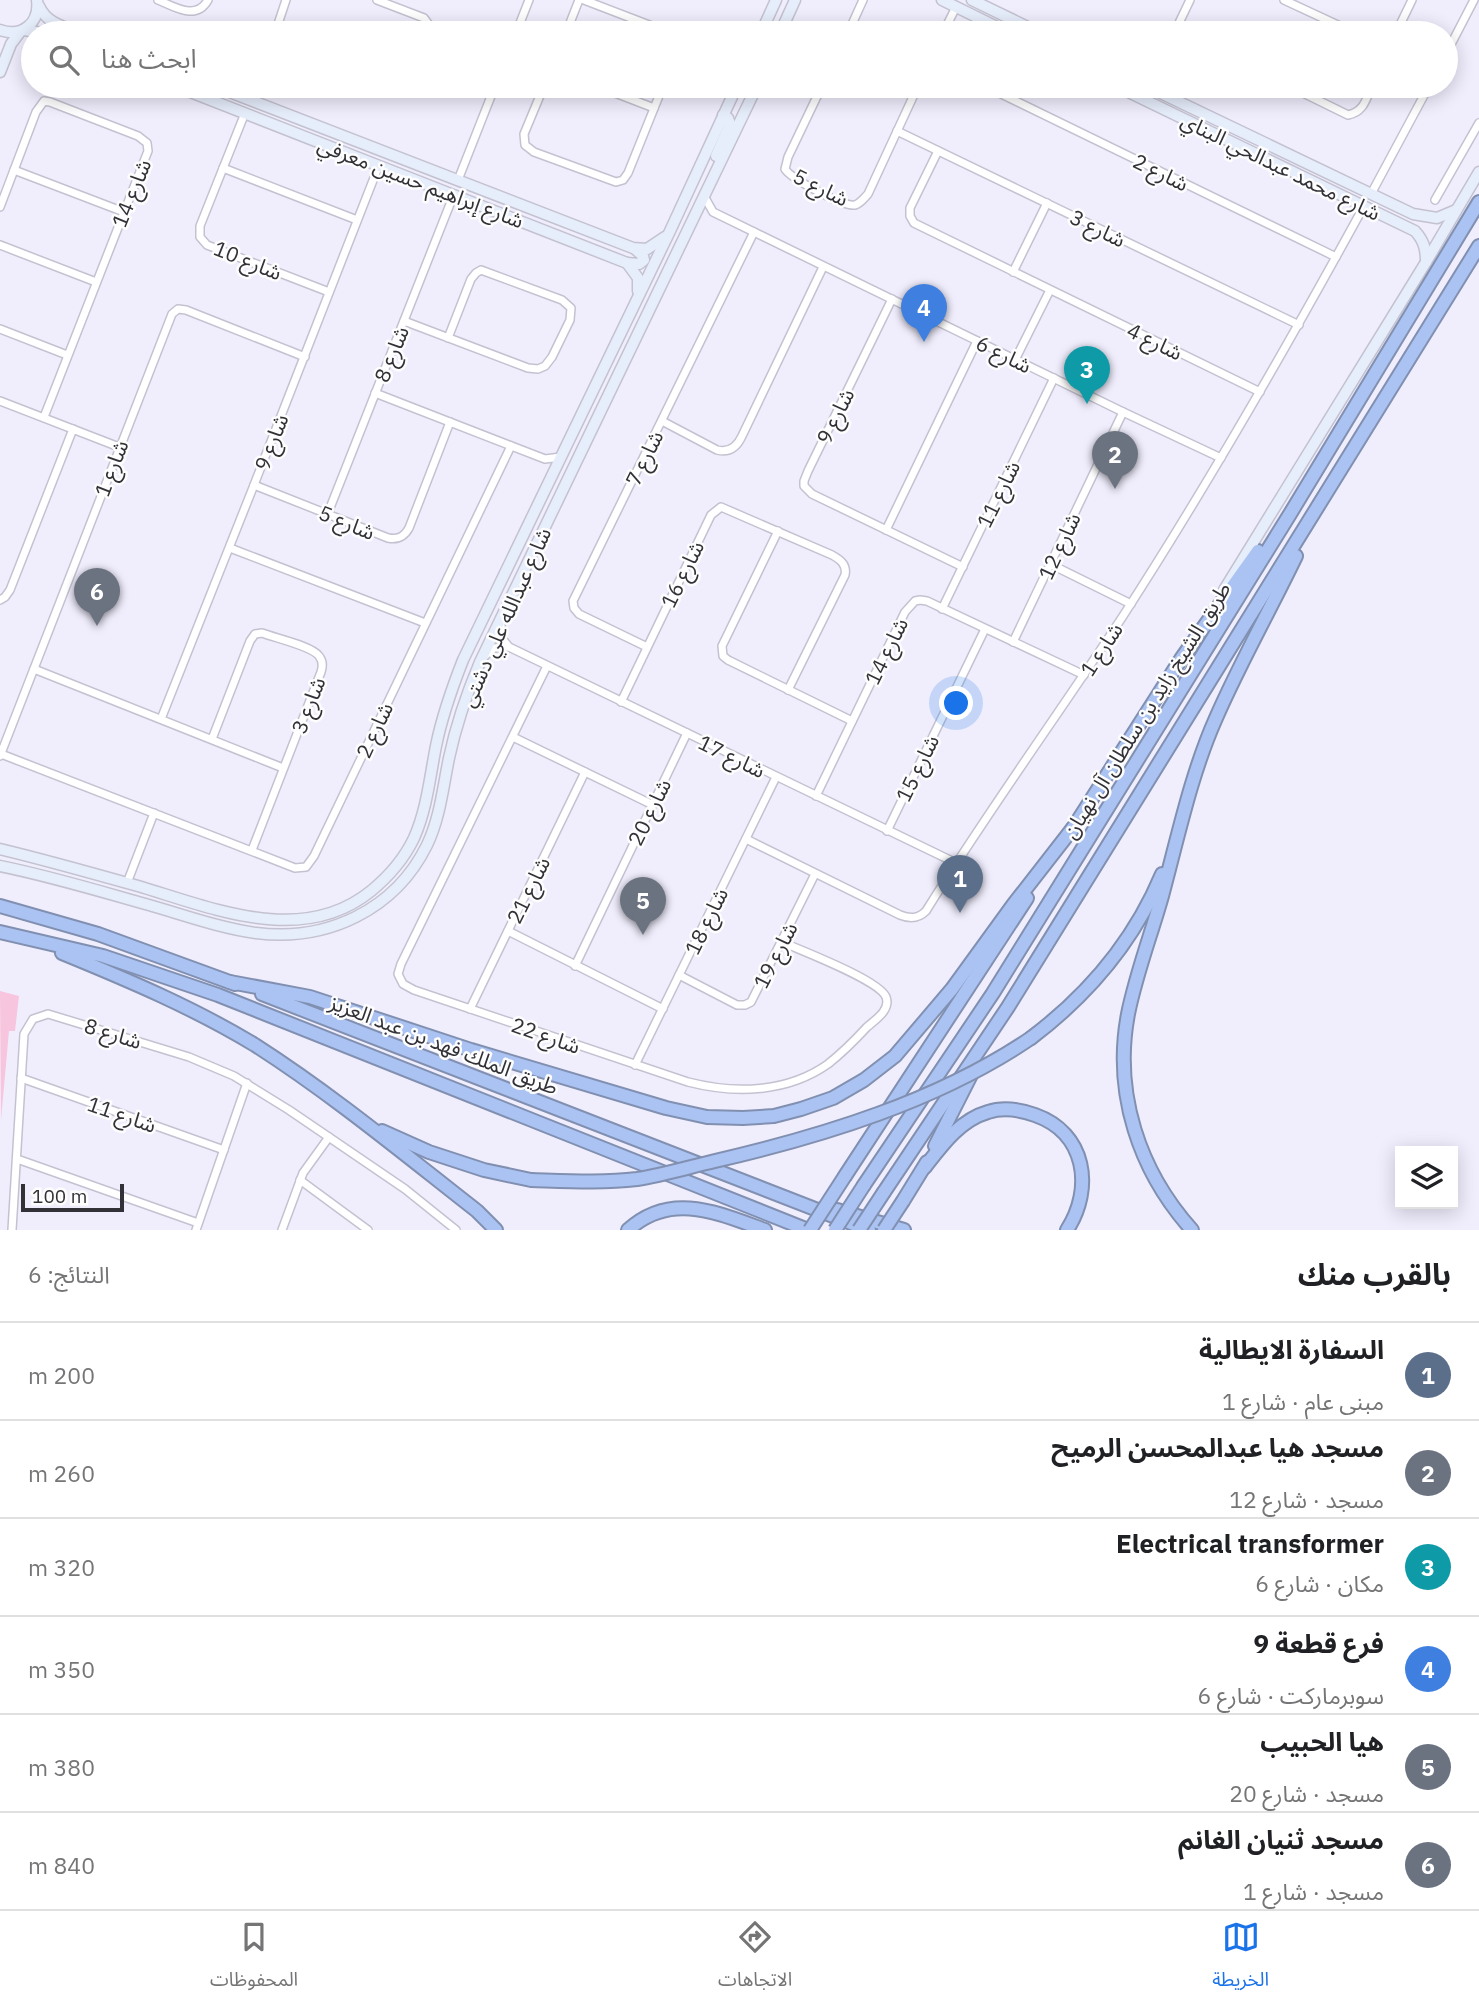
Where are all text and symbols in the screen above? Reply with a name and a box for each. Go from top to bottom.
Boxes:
search box [21,21,1458,98]
icon: search [45,41,83,79]
text: ابحث هنا [101,41,197,75]
street label: شارع محمد عبدالحي البناي [1175,105,1385,229]
street label: شارع إبراهيم حسين معرفي [313,130,528,237]
street label: شارع 2 [1128,147,1193,199]
street label: شارع 14 [105,155,159,232]
street label: شارع 5 [788,162,853,214]
street label: شارع 3 [1065,203,1130,255]
street label: شارع 10 [209,234,286,288]
pin: 4 [901,284,947,342]
street label: شارع 4 [1122,316,1187,368]
street label: شارع 8 [367,322,417,387]
street label: شارع 6 [971,329,1036,381]
pin: 3 [1064,346,1110,404]
street label: شارع 9 [810,384,862,449]
street label: شارع 9 [247,410,296,475]
street label: شارع 7 [619,426,671,491]
pin: 2 [1092,431,1138,489]
street label: شارع 1 [87,436,136,501]
street label: شارع 11 [970,456,1028,533]
street label: شارع 5 [314,498,379,548]
street label: شارع 12 [1031,508,1089,585]
street label: شارع عبدالله علي دشتي [453,523,560,712]
street label: شارع 16 [654,536,712,613]
pin: 6 [74,568,120,626]
street label: طريق الشيخ زايد بن سلطان آل نهيان [1055,576,1238,845]
street label: شارع 14 [858,613,916,690]
street label: شارع 1 [1073,617,1130,682]
street label: شارع 3 [284,673,333,738]
your location [939,686,973,720]
street label: شارع 2 [349,698,401,763]
street label: شارع 17 [693,728,770,786]
street label: شارع 15 [889,730,947,807]
street label: شارع 20 [621,774,679,851]
street label: شارع 21 [500,852,558,929]
pin: 1 [937,855,983,913]
pin: 5 [620,877,666,935]
street label: شارع 18 [678,883,736,960]
street label: شارع 19 [746,917,805,994]
street label: طريق الملك فهد بن عبد العزيز [325,987,562,1101]
street label: شارع 22 [507,1010,584,1062]
street label: شارع 8 [80,1011,145,1057]
street label: شارع 11 [83,1089,160,1141]
map controls [1395,1146,1458,1209]
button: layers [1395,1146,1458,1209]
scale bar [21,1181,124,1213]
text: 100 m [32,1184,87,1208]
text: بالقرب منك [1298,1254,1451,1293]
text: النتائج: 6 [28,1259,110,1289]
text: السفارة الايطالية [1199,1332,1384,1366]
text: 200 m [28,1360,95,1390]
text: 1 [1421,1360,1435,1390]
text: مبنى عام · شارع 1 [1222,1386,1384,1416]
text: مسجد هيا عبدالمحسن الرميح [1051,1430,1384,1464]
text: 260 m [28,1458,95,1488]
text: 2 [1421,1458,1435,1488]
text: مسجد · شارع 12 [1229,1484,1384,1514]
text: Electrical transformer [1116,1526,1384,1560]
text: 320 m [28,1552,95,1582]
text: 3 [1421,1552,1435,1582]
text: مكان · شارع 6 [1255,1568,1384,1598]
text: فرع قطعة 9 [1253,1626,1384,1660]
text: 350 m [28,1654,95,1684]
text: 4 [1421,1654,1435,1684]
text: سوبرماركت · شارع 6 [1197,1680,1384,1710]
text: هيا الحبيب [1260,1724,1384,1758]
text: 380 m [28,1752,95,1782]
text: 5 [1421,1752,1435,1782]
text: مسجد · شارع 20 [1229,1778,1384,1808]
text: مسجد ثنيان الغانم [1178,1822,1384,1856]
text: 840 m [28,1850,95,1880]
text: 6 [1421,1850,1435,1880]
text: مسجد · شارع 1 [1243,1876,1384,1906]
tab: المحفوظات [210,1918,298,2000]
tab: الاتجاهات [718,1918,792,2000]
tab: الخريطة [1212,1918,1269,2000]

